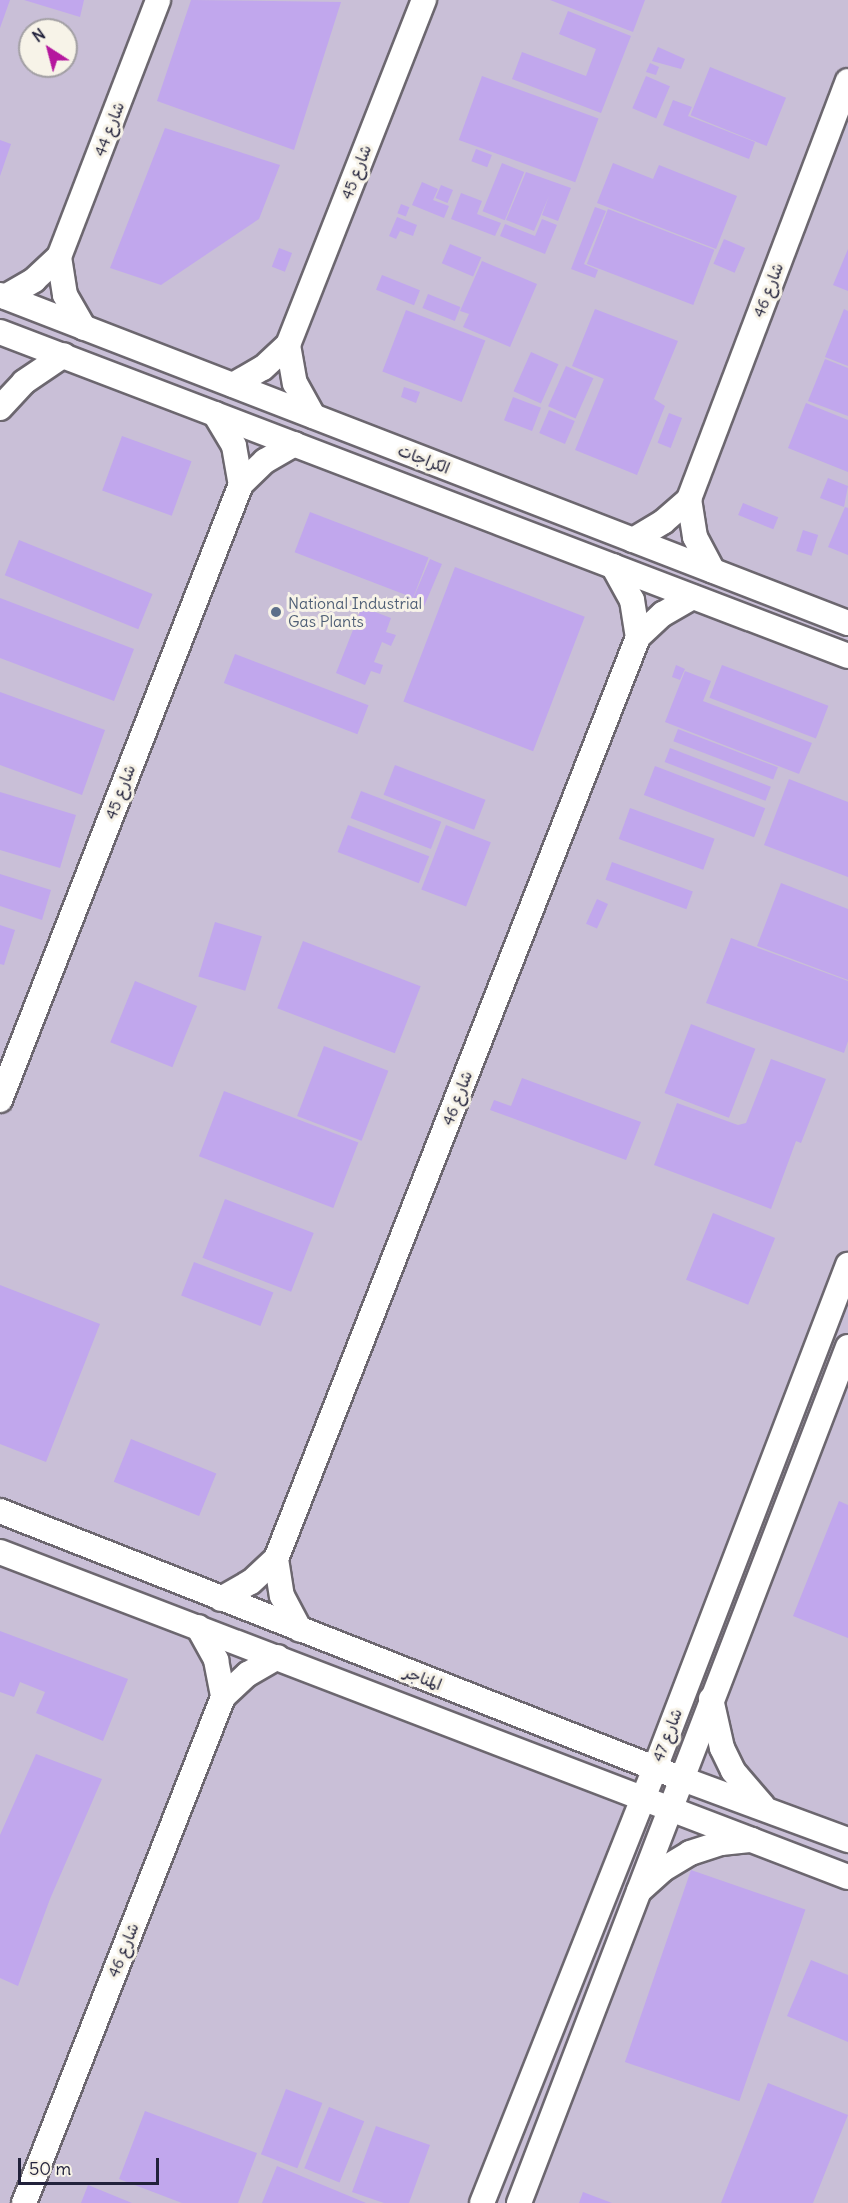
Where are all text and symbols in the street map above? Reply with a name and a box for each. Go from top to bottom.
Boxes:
north arrow [18,18,78,78]
text: N [28,24,49,46]
street label: شارع 44 [90,99,128,159]
street label: شارع 45 [337,142,375,202]
street label: شارع 46 [749,260,787,320]
street label: الكراجات [395,440,453,478]
place label: National Industrial Gas Plants [288,593,422,631]
marker: National Industrial Gas Plants [269,605,283,619]
street label: شارع 45 [101,762,139,822]
street label: شارع 46 [438,1068,476,1128]
street label: المناجر [401,1662,445,1694]
street label: شارع 47 [648,1706,686,1764]
street label: شارع 46 [103,1920,143,1980]
scale bar [21,2146,162,2184]
text: 50 m [29,2157,71,2180]

